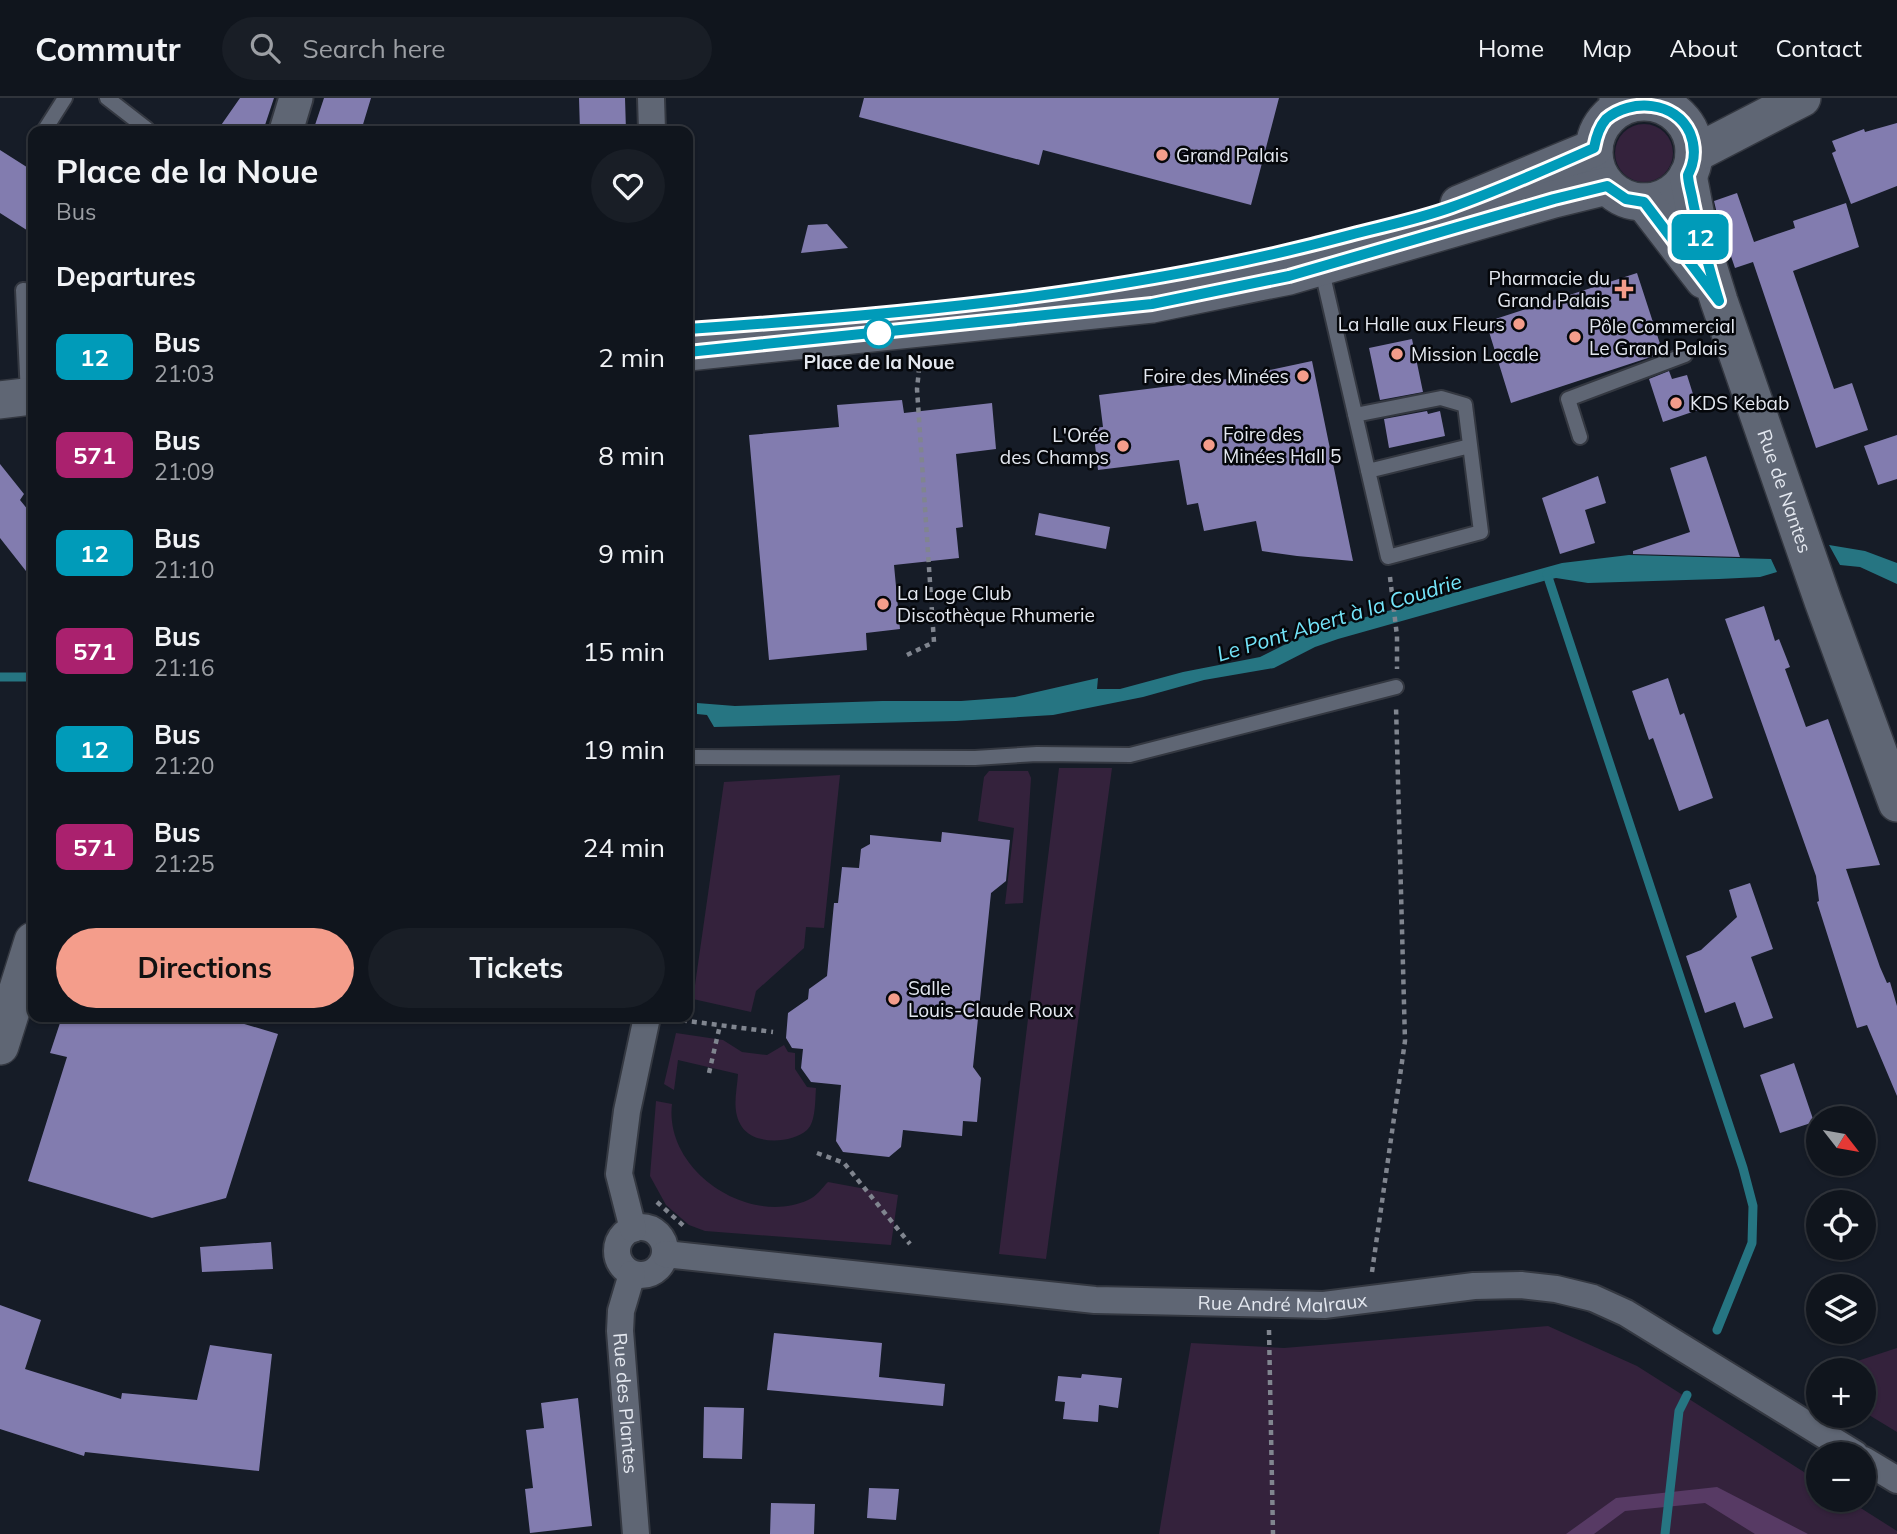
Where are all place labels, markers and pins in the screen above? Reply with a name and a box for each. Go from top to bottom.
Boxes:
place label: Grand Palais [1176,143,1289,167]
marker: Grand Palais [1154,147,1170,163]
place label: Pharmacie du Grand Palais [1489,266,1610,312]
marker: Pharmacie du Grand Palais [1616,281,1632,297]
place label: La Halle aux Fleurs [1338,312,1505,336]
place label: Pôle Commercial Le Grand Palais [1589,314,1735,360]
marker: La Halle aux Fleurs [1511,316,1527,332]
marker: Place de la Noue [864,318,894,348]
marker: Pôle Commercial Le Grand Palais [1567,329,1583,345]
place label: Mission Locale [1411,342,1539,366]
marker: Mission Locale [1389,346,1405,362]
place label: Place de la Noue [803,350,955,374]
place label: Foire des Minées [1143,364,1289,388]
marker: Foire des Minées [1295,368,1311,384]
place label: KDS Kebab [1690,391,1789,415]
marker: KDS Kebab [1668,395,1684,411]
place label: Foire des Minées Hall 5 [1223,422,1341,468]
place label: L'Orée des Champs [1000,423,1109,469]
marker: Foire des Minées Hall 5 [1201,437,1217,453]
marker: L'Orée des Champs [1115,438,1131,454]
place label: La Loge Club Discothèque Rhumerie [897,581,1095,627]
marker: La Loge Club Discothèque Rhumerie [875,596,891,612]
place label: Salle Louis-Claude Roux [908,976,1074,1022]
marker: Salle Louis-Claude Roux [886,991,902,1007]

